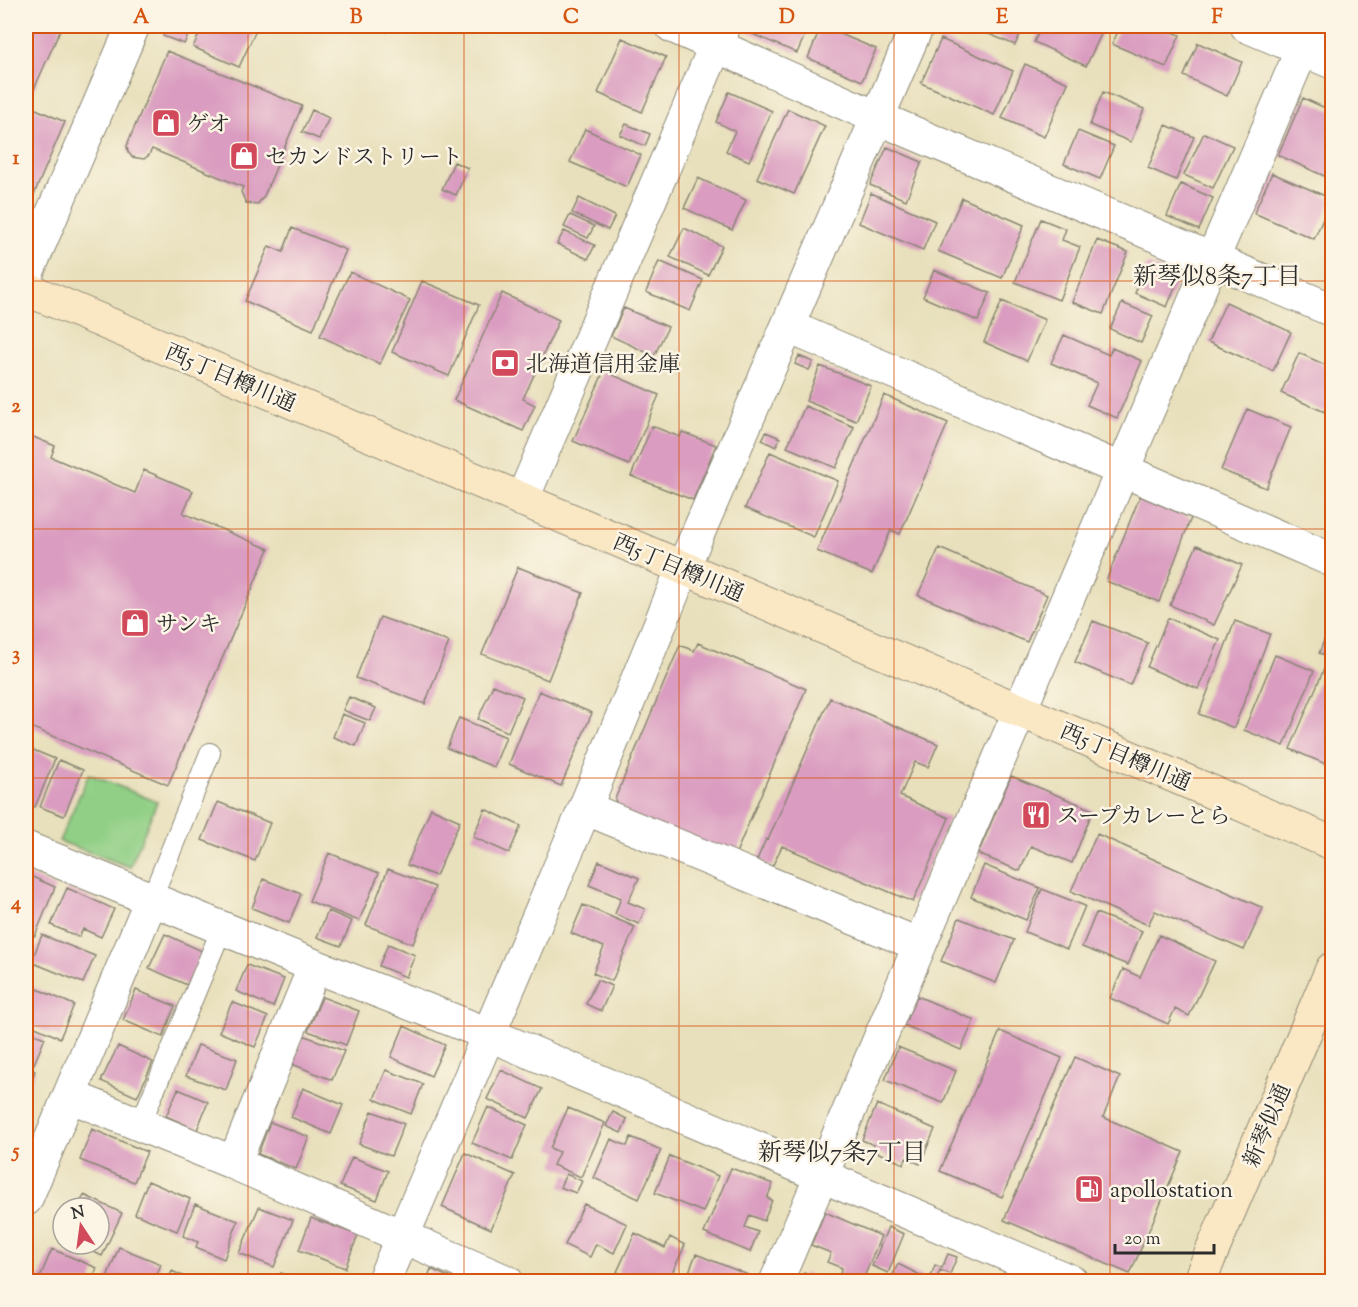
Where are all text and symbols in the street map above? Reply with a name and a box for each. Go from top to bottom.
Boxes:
text: A [133,4,150,33]
text: B [350,4,363,33]
text: C [563,4,579,33]
text: D [779,4,795,33]
text: E [996,4,1009,33]
text: F [1211,4,1223,33]
shop icon: ゲオ [150,107,182,139]
place label: ゲオ [187,110,231,142]
shop icon: セカンドストリート [228,140,260,172]
place label: セカンドストリート [265,143,463,175]
text: 1 [13,145,20,174]
district label: 新琴似8条7丁目 [1133,261,1301,295]
street label: 西5丁目樽川通 [159,338,300,422]
bank icon: 北海道信用金庫 [489,347,521,379]
place label: 北海道信用金庫 [526,350,680,382]
text: 2 [11,393,21,422]
street label: 西5丁目樽川通 [607,528,748,612]
shop icon: サンキ [119,607,151,639]
place label: サンキ [156,610,221,642]
text: 3 [12,641,20,670]
street label: 西5丁目樽川通 [1054,717,1195,801]
restaurant icon: スープカレーとら [1020,799,1052,831]
place label: スープカレーとら [1057,802,1231,834]
text: 4 [10,890,21,919]
street label: 新琴似通 [1237,1079,1301,1173]
district label: 新琴似7条7丁目 [758,1137,926,1171]
text: 5 [11,1138,20,1167]
fuel station icon: apollostation [1073,1173,1105,1205]
place label: apollostation [1110,1176,1233,1208]
north arrow [51,1196,111,1256]
text: N [69,1201,87,1226]
scale bar [1115,1217,1214,1255]
text: 20 m [1124,1227,1161,1253]

